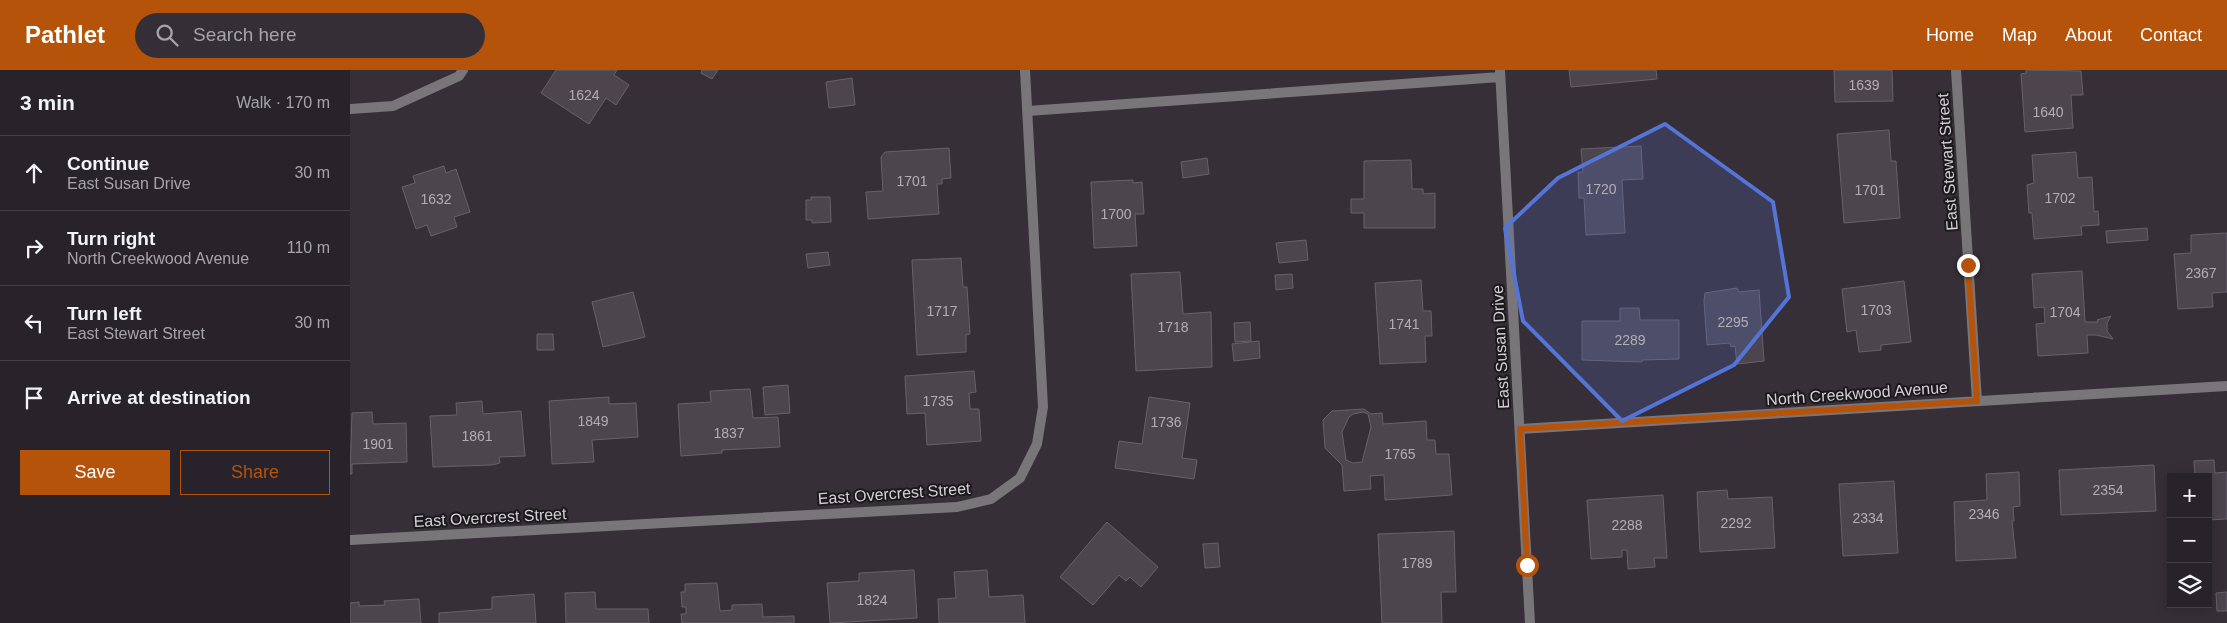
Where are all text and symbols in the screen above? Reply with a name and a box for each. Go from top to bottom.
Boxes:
search box [135,13,485,58]
text: Pathlet [25,21,105,48]
icon: search [153,21,181,49]
text: Search here [193,24,297,45]
text: Home [1926,25,1974,45]
text: Map [2002,25,2037,45]
text: About [2065,25,2112,45]
text: Contact [2140,25,2202,45]
house number: 1639 [1848,77,1880,93]
house number: 1624 [568,87,600,103]
text: 3 min [20,91,75,114]
street label: East Stewart Street [1934,92,1961,231]
text: Walk · 170 m [236,94,330,111]
house number: 1640 [2032,104,2064,120]
text: Continue [67,153,149,174]
icon: ahead [20,159,48,187]
text: 30 m [294,164,330,181]
house number: 1701 [896,173,928,189]
text: East Susan Drive [67,175,191,192]
house number: 1720 [1585,181,1617,197]
house number: 1701 [1854,182,1886,198]
house number: 1702 [2044,190,2076,206]
house number: 1632 [420,191,452,207]
house number: 1700 [1100,206,1132,222]
text: Turn right [67,228,155,249]
icon: right [20,234,48,262]
text: 110 m [287,239,330,256]
text: North Creekwood Avenue [67,250,249,267]
route end [1957,254,1980,277]
house number: 2367 [2185,265,2217,281]
street label: East Susan Drive [1489,285,1512,409]
house number: 1703 [1860,302,1892,318]
text: Turn left [67,303,142,324]
house number: 1717 [926,303,958,319]
house number: 1704 [2049,304,2081,320]
icon: left [20,309,48,337]
text: 30 m [294,314,330,331]
house number: 2295 [1717,314,1749,330]
house number: 1741 [1388,316,1420,332]
house number: 1718 [1157,319,1189,335]
text: East Stewart Street [67,325,205,342]
house number: 2289 [1614,332,1646,348]
street label: North Creekwood Avenue [1766,379,1949,408]
icon: arrive [20,384,48,412]
text: Arrive at destination [67,387,251,408]
house number: 1735 [922,393,954,409]
house number: 1849 [577,413,609,429]
house number: 1736 [1150,414,1182,430]
house number: 1837 [713,425,745,441]
house number: 1861 [461,428,493,444]
house number: 1901 [362,436,394,452]
house number: 1765 [1384,446,1416,462]
button: Save [20,450,170,495]
button: Share [180,450,330,495]
map controls [2167,473,2212,608]
button: + [2167,473,2212,518]
street label: East Overcrest Street [817,480,971,507]
house number: 2354 [2092,482,2124,498]
street label: East Overcrest Street [413,505,567,530]
house number: 2346 [1968,506,2000,522]
house number: 2334 [1852,510,1884,526]
house number: 2292 [1720,515,1752,531]
house number: 2288 [1611,517,1643,533]
button: − [2167,518,2212,563]
route start [1516,554,1539,577]
house number: 1789 [1401,555,1433,571]
button: layers [2167,563,2212,608]
house number: 1824 [856,592,888,608]

